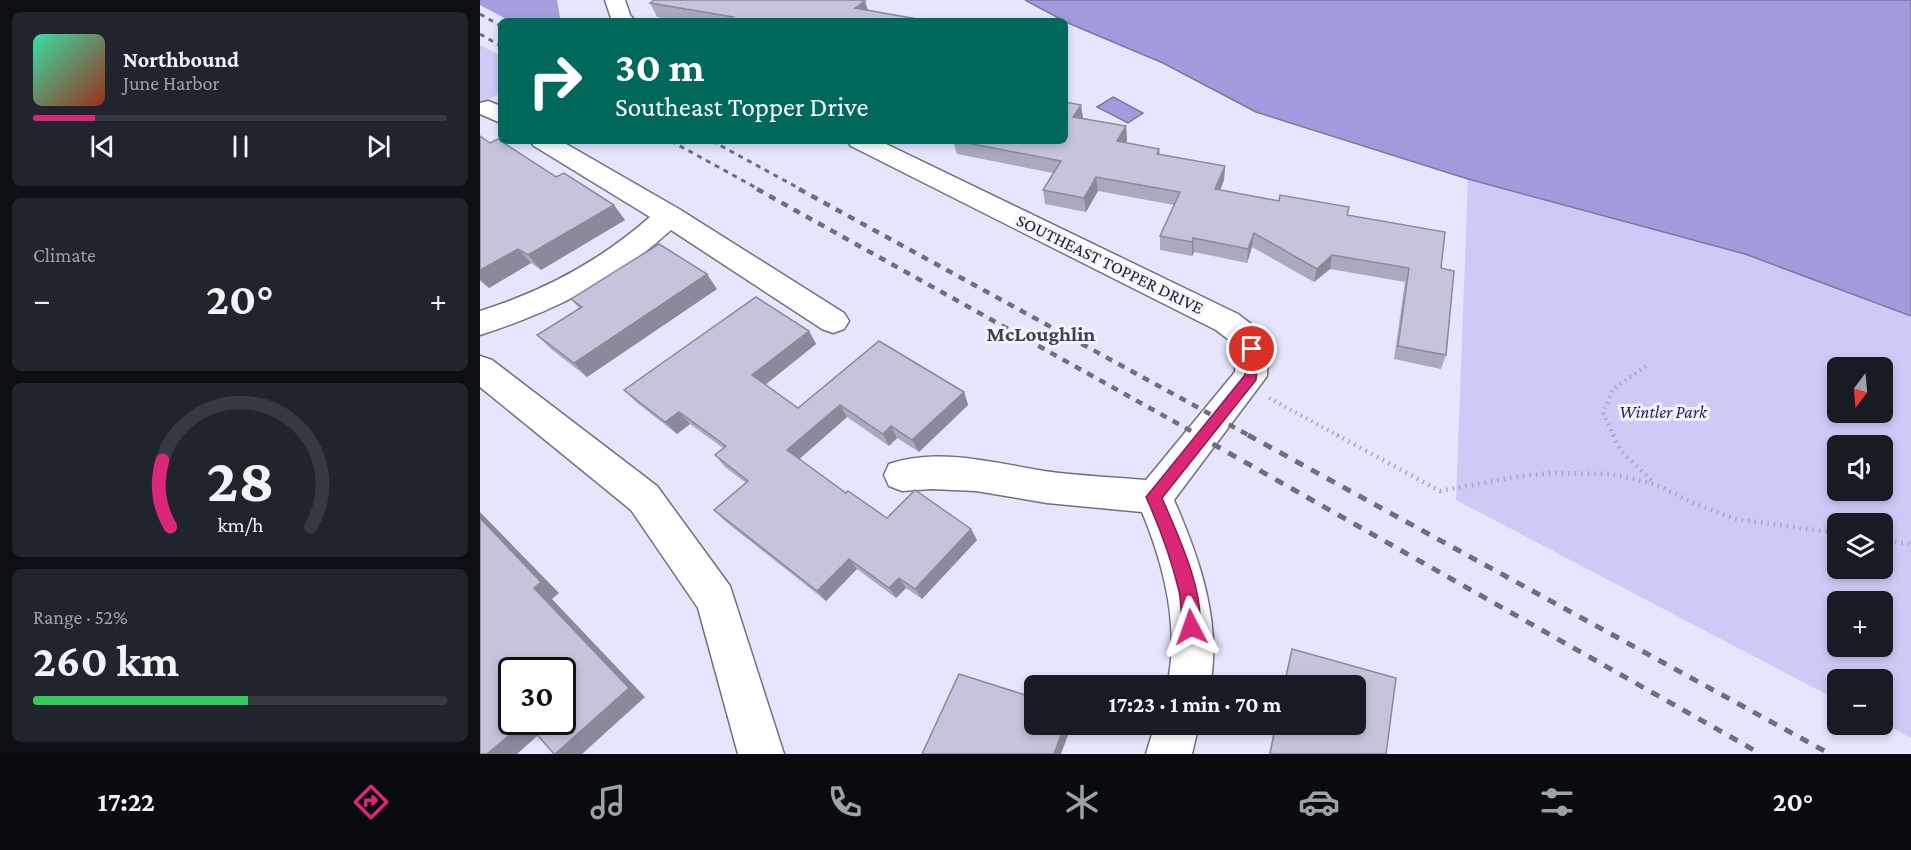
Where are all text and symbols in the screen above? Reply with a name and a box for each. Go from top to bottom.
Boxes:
icon: right [516,42,594,120]
text: 30 m [615,43,705,90]
text: Northbound [123,47,239,72]
text: June Harbor [123,72,220,94]
text: Southeast Topper Drive [615,92,868,122]
icon: previous [86,130,119,163]
icon: pause [224,130,257,163]
icon: next [362,130,395,163]
street label: SOUTHEAST TOPPER DRIVE [1013,210,1207,318]
text: Climate [33,244,96,266]
text: 20° [206,274,274,324]
text: − [33,281,50,318]
text: + [430,281,447,318]
district label: McLoughlin [987,322,1095,346]
pin [1226,323,1277,374]
icon: arrive [1235,332,1268,365]
north arrow [1827,357,1893,423]
map controls [1827,357,1893,735]
park label: Wintler Park [1619,402,1708,422]
button: sound [1827,435,1893,501]
text: 28 [206,445,274,514]
text: km/h [217,513,264,537]
button: layers [1827,513,1893,579]
button: + [1827,591,1893,657]
position arrow [1159,595,1223,659]
text: Range · 52% [33,606,128,628]
text: 260 km [33,636,179,686]
speed limit sign: 30 [498,657,576,735]
button: − [1827,669,1893,735]
text: 17:23 · 1 min · 70 m [1109,692,1281,717]
icon: directions [350,781,392,823]
icon: music [587,781,629,823]
icon: phone [824,781,866,823]
icon: climate [1061,781,1103,823]
icon: car [1298,781,1340,823]
icon: filters [1536,781,1578,823]
text: 17:22 [98,787,155,817]
text: 20° [1773,787,1813,817]

